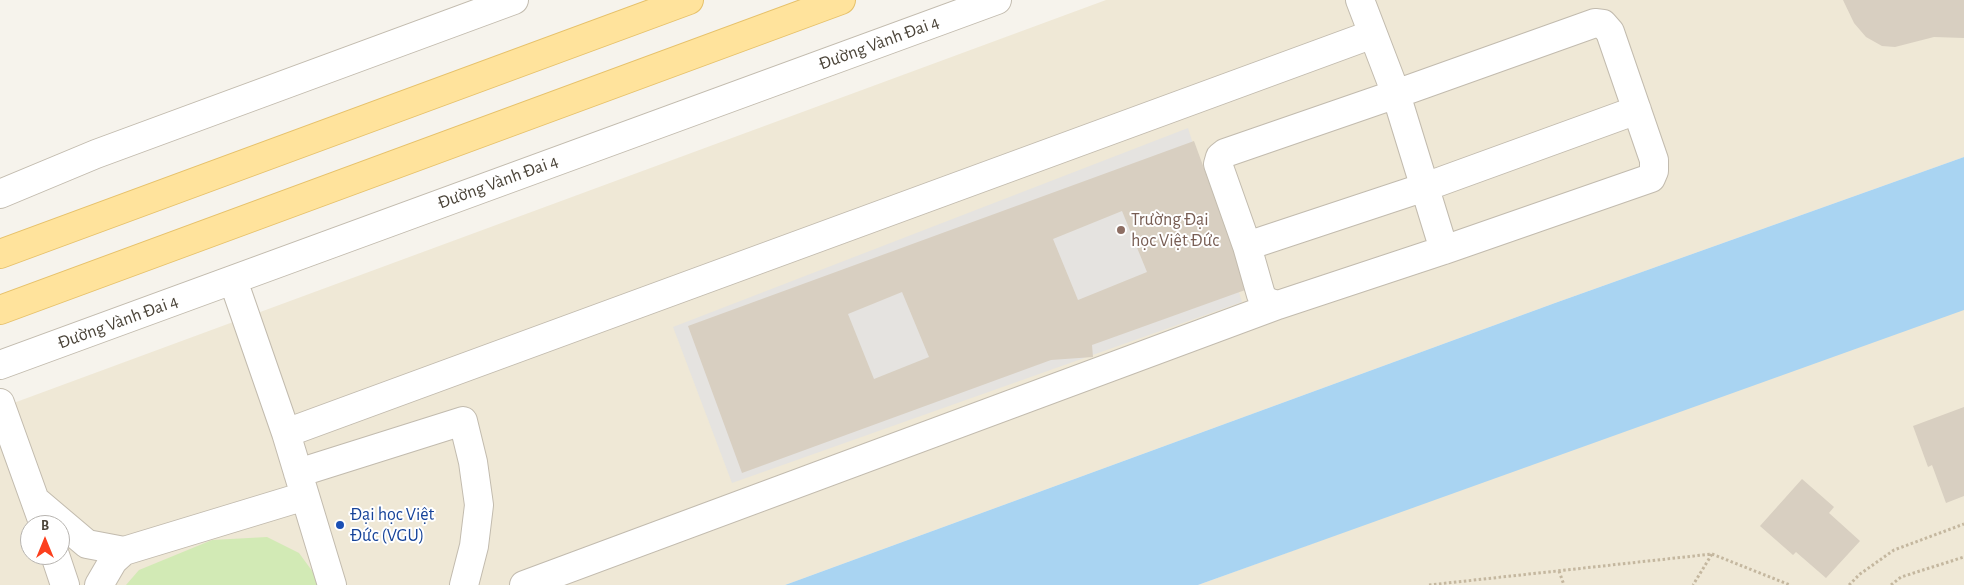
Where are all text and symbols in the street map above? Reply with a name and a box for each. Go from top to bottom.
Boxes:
street label: Đường Vành Đai 4 [816,11,942,75]
street label: Đường Vành Đai 4 [435,150,561,214]
place label: Trường Đại học Việt Đức [1131,209,1219,252]
marker: Trường Đại học Việt Đức [1115,224,1127,236]
street label: Đường Vành Đai 4 [55,290,181,354]
place label: Đại học Việt Đức (VGU) [350,504,434,546]
north arrow [20,515,70,565]
text: B [41,519,49,533]
marker: Đại học Việt Đức (VGU) [334,519,346,531]

